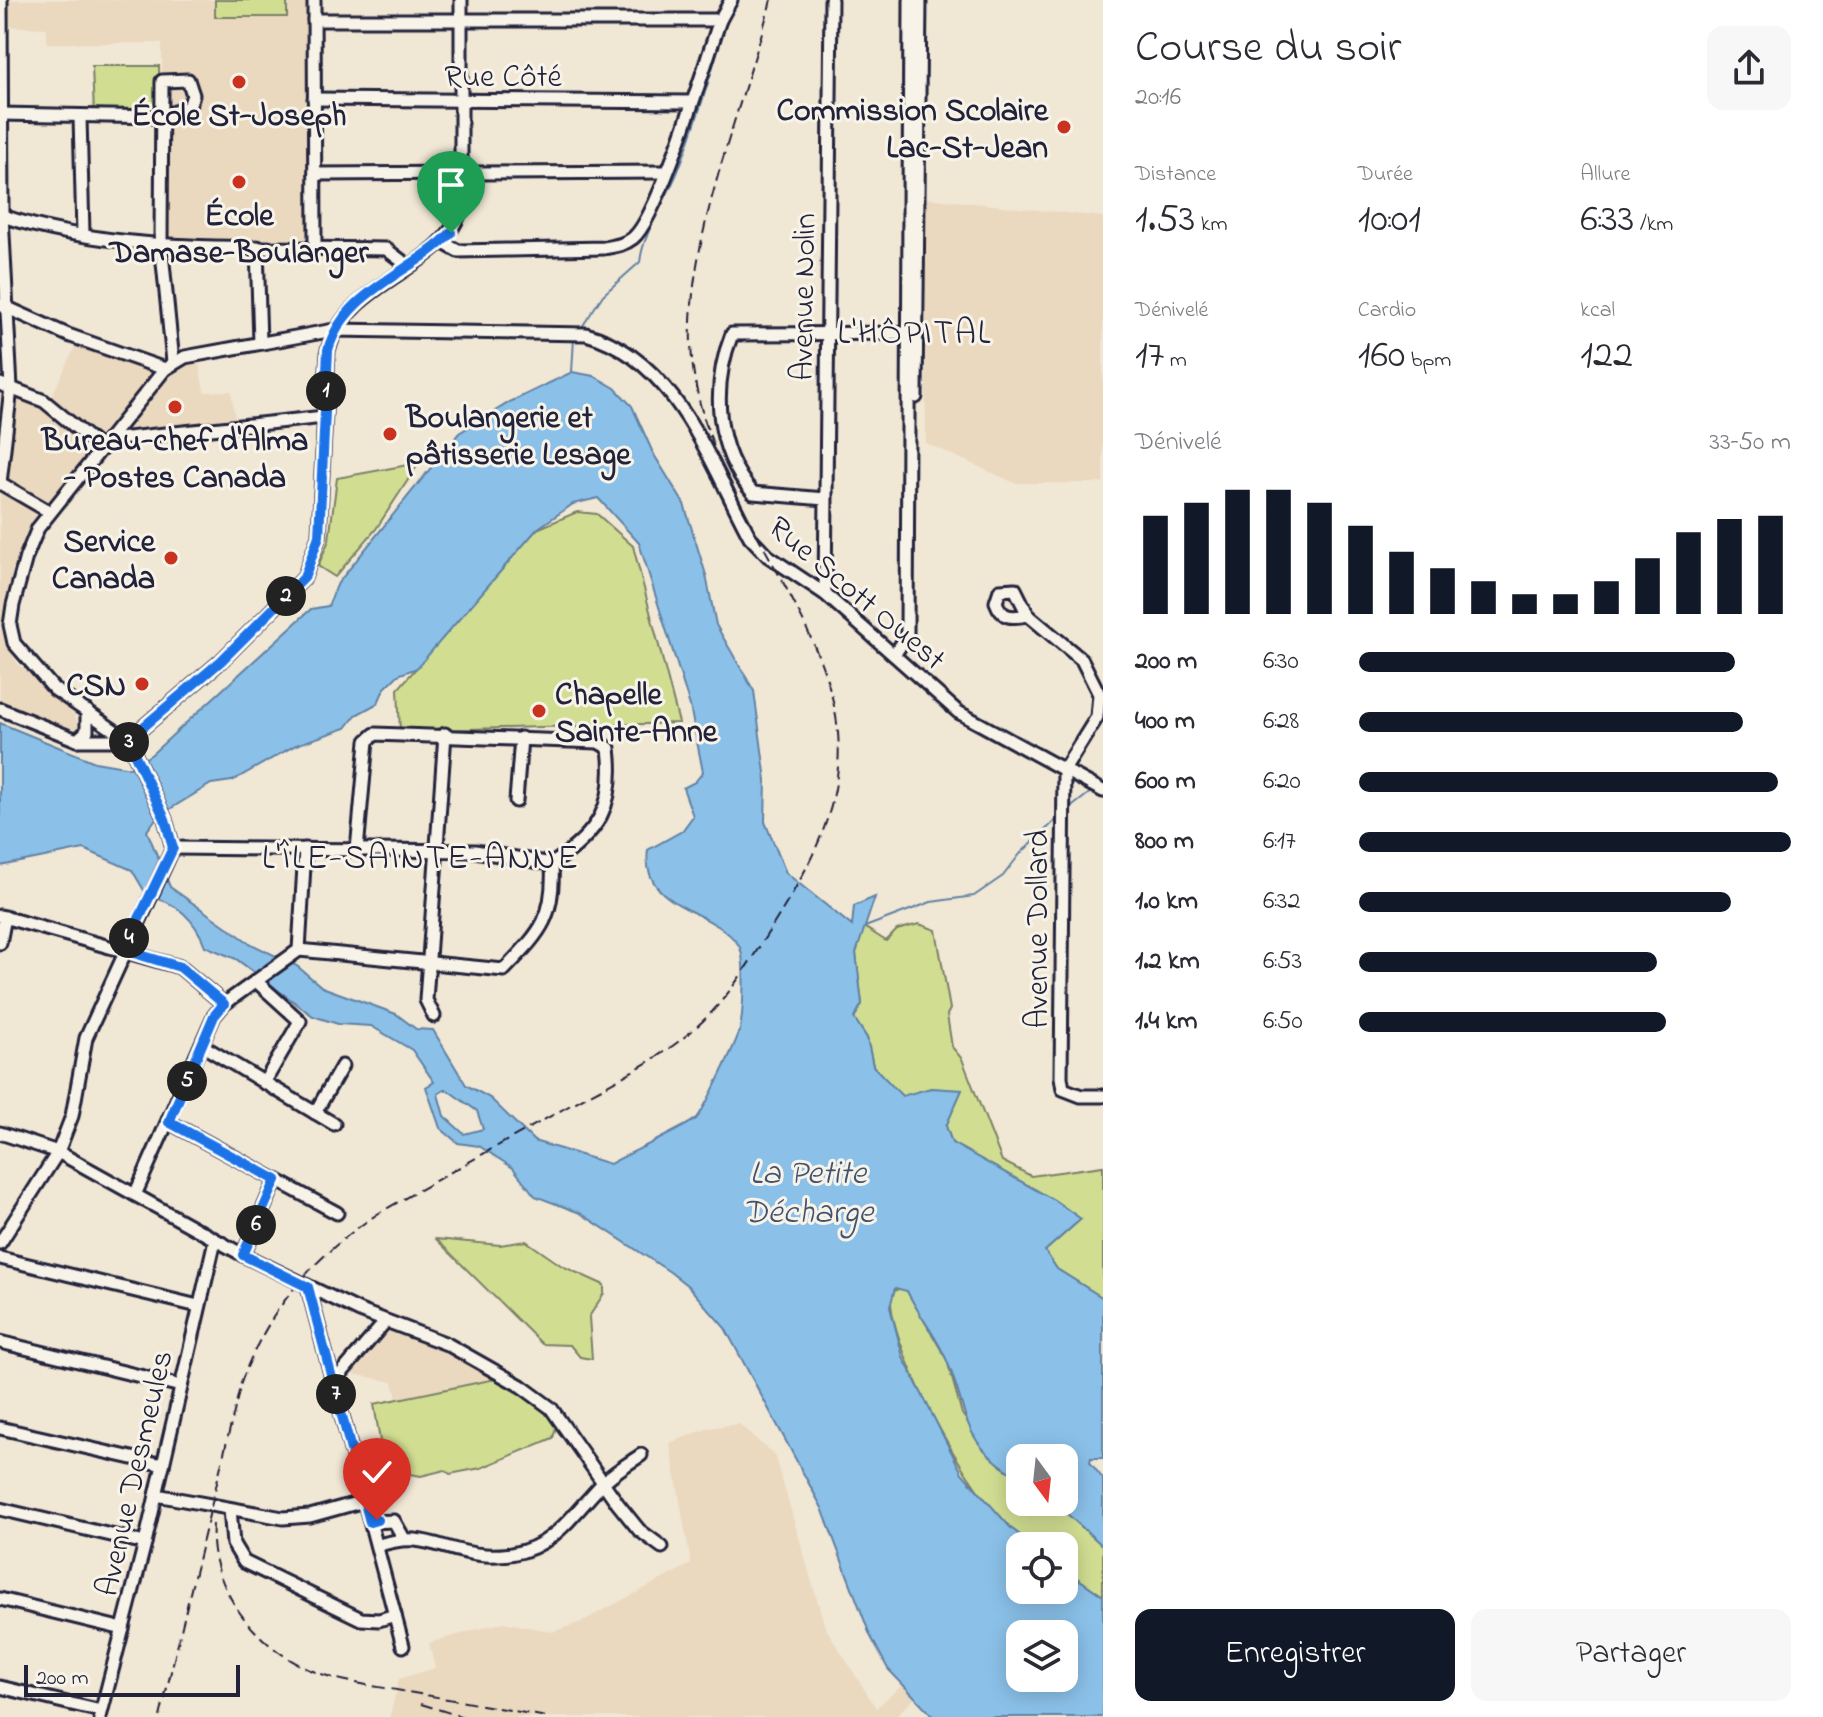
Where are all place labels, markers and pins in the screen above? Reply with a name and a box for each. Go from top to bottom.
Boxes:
marker: École St-Joseph [230,73,248,91]
place label: Commission Scolaire Lac-St-Jean [777,89,1050,173]
place label: École St-Joseph [132,94,346,141]
marker: Commission Scolaire Lac-St-Jean [1055,118,1073,136]
pin [417,151,485,233]
marker: École Damase-Boulanger [230,173,248,191]
place label: École Damase-Boulanger [108,194,370,279]
pin: 1 [306,371,346,411]
place label: Boulangerie et pâtisserie Lesage [404,396,632,481]
marker: Bureau-chef d'Alma - Postes Canada [166,398,184,416]
place label: Bureau-chef d'Alma - Postes Canada [40,419,308,503]
marker: Boulangerie et pâtisserie Lesage [381,425,399,443]
place label: Service Canada [52,520,157,604]
marker: Service Canada [162,549,180,567]
pin: 2 [266,576,306,616]
place label: CSN [66,664,126,711]
place label: Chapelle Sainte-Anne [555,673,719,757]
marker: CSN [133,675,151,693]
marker: Chapelle Sainte-Anne [530,702,548,720]
pin: 3 [109,722,149,762]
pin: 4 [109,918,149,958]
pin: 5 [167,1061,207,1101]
pin: 6 [236,1205,276,1245]
pin: 7 [316,1374,356,1414]
pin [343,1438,411,1520]

